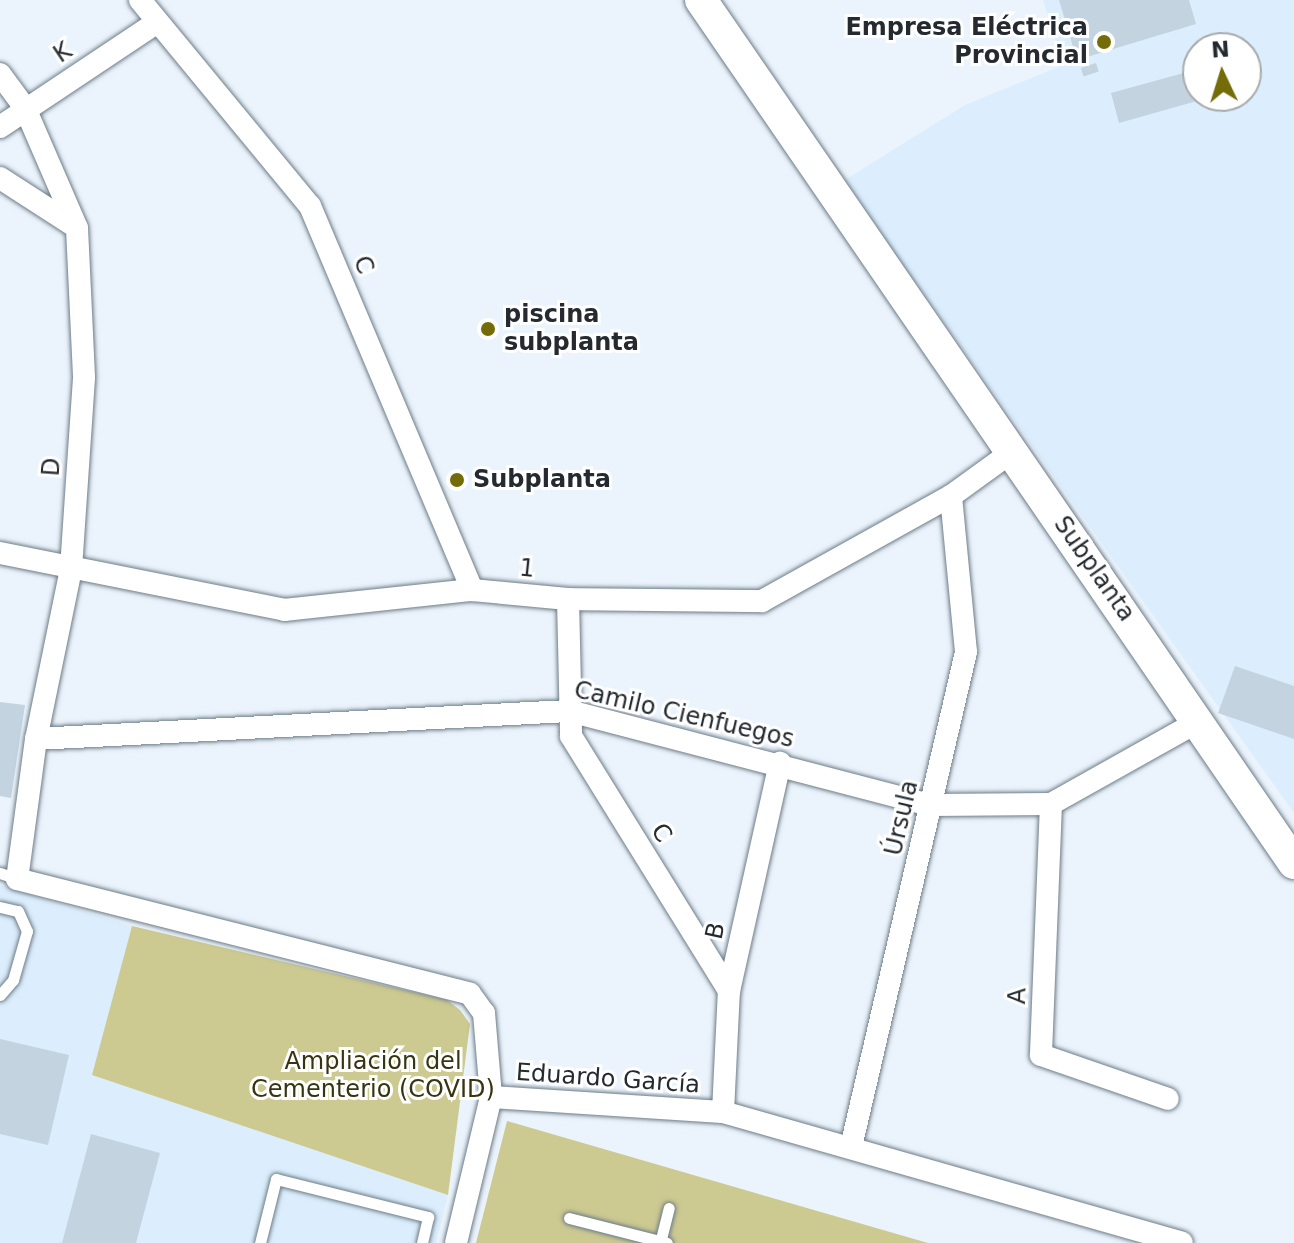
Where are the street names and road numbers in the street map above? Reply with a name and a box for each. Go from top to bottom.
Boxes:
street label: K [48,37,78,69]
street label: C [346,252,380,278]
street label: D [37,457,67,477]
street label: Subplanta [1047,511,1141,627]
street label: 1 [518,554,536,584]
street label: Camilo Cienfuegos [571,676,797,754]
street label: Úrsula [879,777,925,859]
street label: C [644,818,678,848]
street label: B [700,920,732,942]
street label: A [1003,987,1033,1005]
street label: Eduardo García [515,1058,701,1100]

